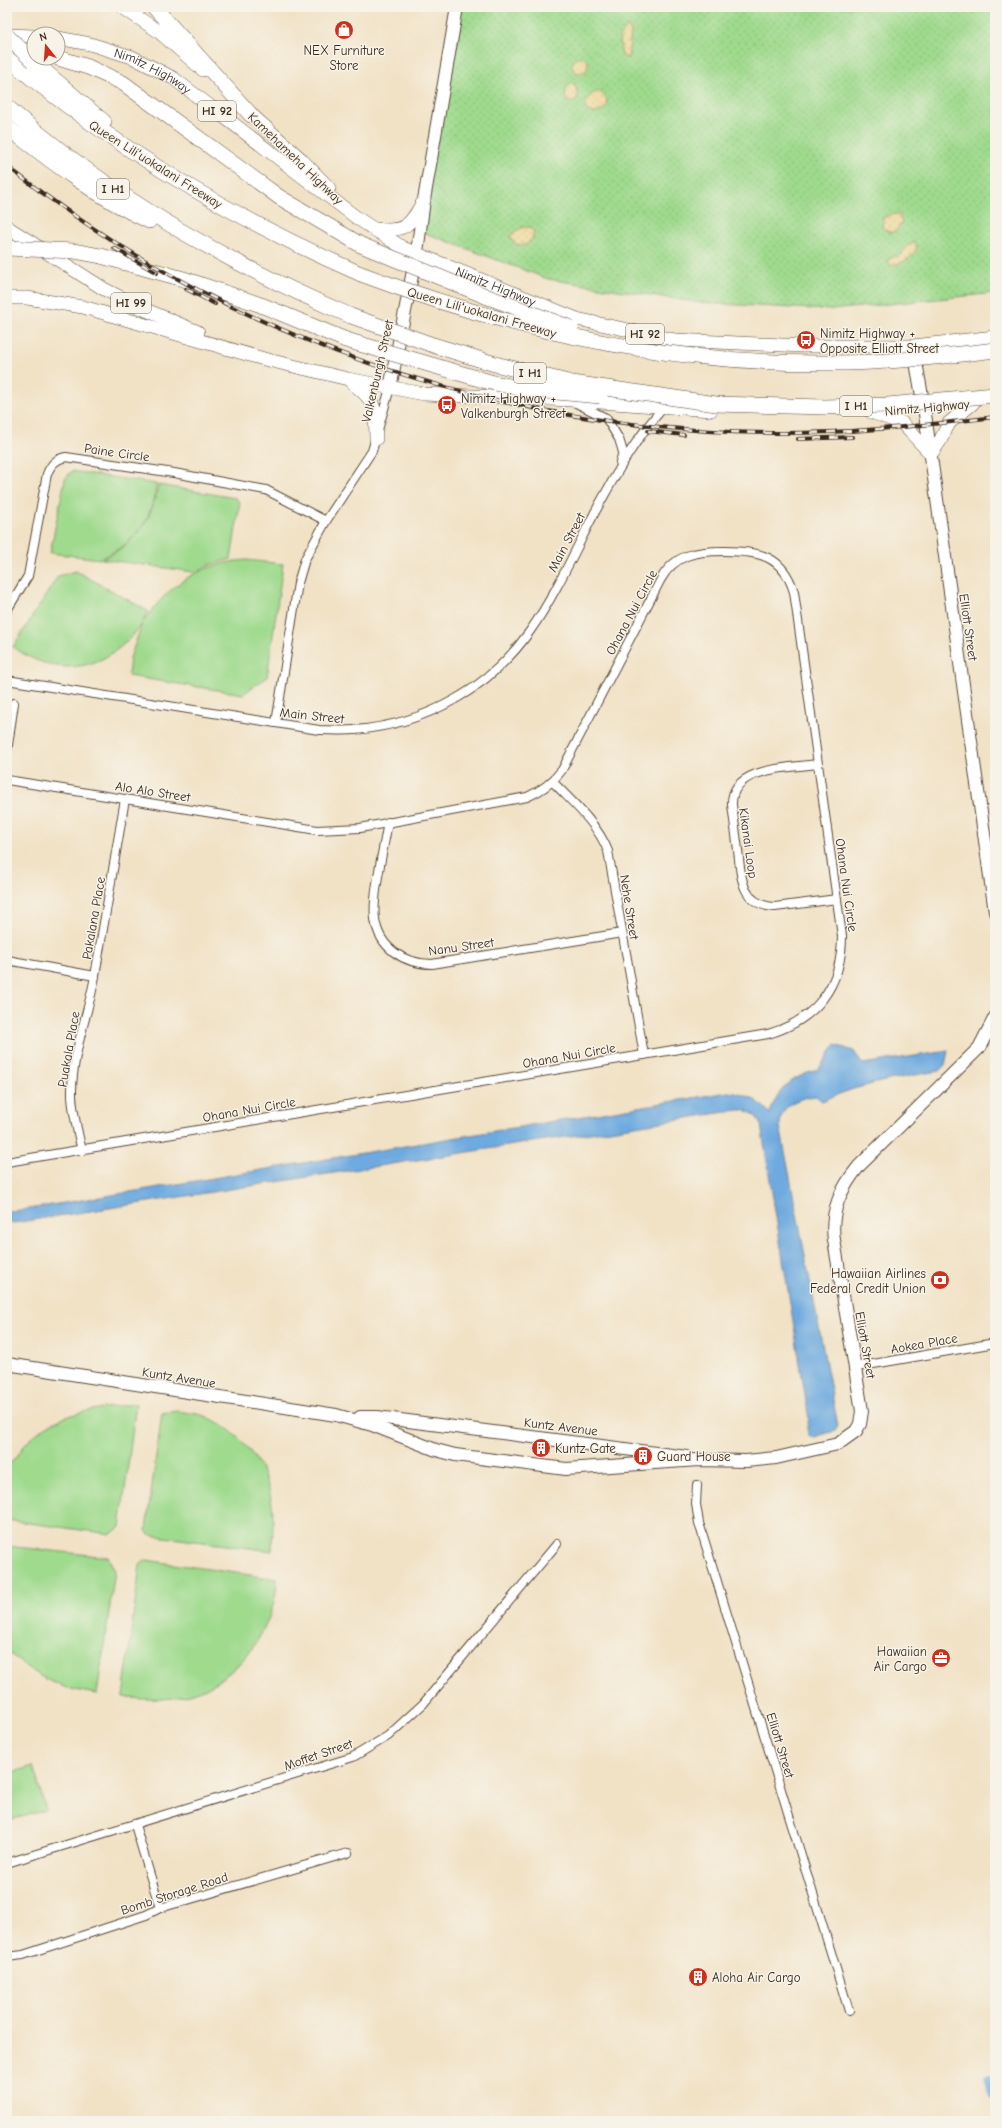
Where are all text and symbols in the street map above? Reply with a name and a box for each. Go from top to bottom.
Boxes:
shop icon: NEX Furniture Store [333,19,355,41]
north arrow [26,26,66,66]
text: N [38,30,49,44]
place label: NEX Furniture Store [304,43,385,73]
street label: Nimitz Highway [112,45,194,97]
road number: HI 92 [198,101,236,121]
street label: Kamehameha Highway [245,109,346,208]
street label: Queen Liliʻuokalani Freeway [86,117,225,212]
road number: I H1 [97,179,129,199]
street label: Nimitz Highway [453,263,538,309]
street label: Queen Liliʻuokalani Freeway [406,284,558,341]
road number: HI 99 [111,293,151,313]
street label: Valkenburgh Street [358,317,397,424]
road number: HI 92 [626,324,664,344]
place label: Nimitz Highway + Opposite Elliott Street [820,326,940,356]
bus stop icon: Nimitz Highway + Opposite Elliott Street [795,329,817,351]
road number: I H1 [514,363,546,383]
place label: Nimitz Highway + Valkenburgh Street [461,391,567,421]
bus stop icon: Nimitz Highway + Valkenburgh Street [436,394,458,416]
road number: I H1 [840,396,872,416]
street label: Nimitz Highway [884,396,970,419]
street label: Paine Circle [83,440,151,465]
street label: Main Street [545,509,589,574]
street label: Ohana Nui Circle [603,567,660,657]
street label: Elliott Street [956,593,981,663]
street label: Main Street [279,705,346,726]
street label: Alo Alo Street [114,778,193,805]
street label: Kikanai Loop [736,807,761,879]
street label: Ohana Nui Circle [833,837,861,933]
street label: Nehe Street [617,874,642,942]
street label: Pakalana Place [79,875,108,961]
street label: Nanu Street [427,934,496,959]
street label: Puakala Place [54,1009,83,1088]
street label: Ohana Nui Circle [521,1040,617,1071]
street label: Ohana Nui Circle [201,1094,297,1125]
place label: Hawaiian Airlines Federal Credit Union [810,1266,926,1296]
bank icon: Hawaiian Airlines Federal Credit Union [929,1269,951,1291]
street label: Elliott Street [852,1311,879,1381]
street label: Aokea Place [889,1330,959,1357]
street label: Kuntz Avenue [141,1364,217,1391]
street label: Kuntz Avenue [523,1415,599,1439]
building icon: Kuntz Gate [530,1437,552,1459]
place label: Kuntz Gate [555,1441,616,1456]
building icon: Guard House [632,1445,654,1467]
place label: Guard House [657,1449,731,1464]
place label: Hawaiian Air Cargo [874,1644,927,1674]
office icon: Hawaiian Air Cargo [930,1647,952,1669]
street label: Elliott Street [763,1711,798,1781]
street label: Moffet Street [282,1735,356,1773]
street label: Bomb Storage Road [119,1869,230,1918]
building icon: Aloha Air Cargo [687,1966,709,1988]
place label: Aloha Air Cargo [712,1970,801,1985]

